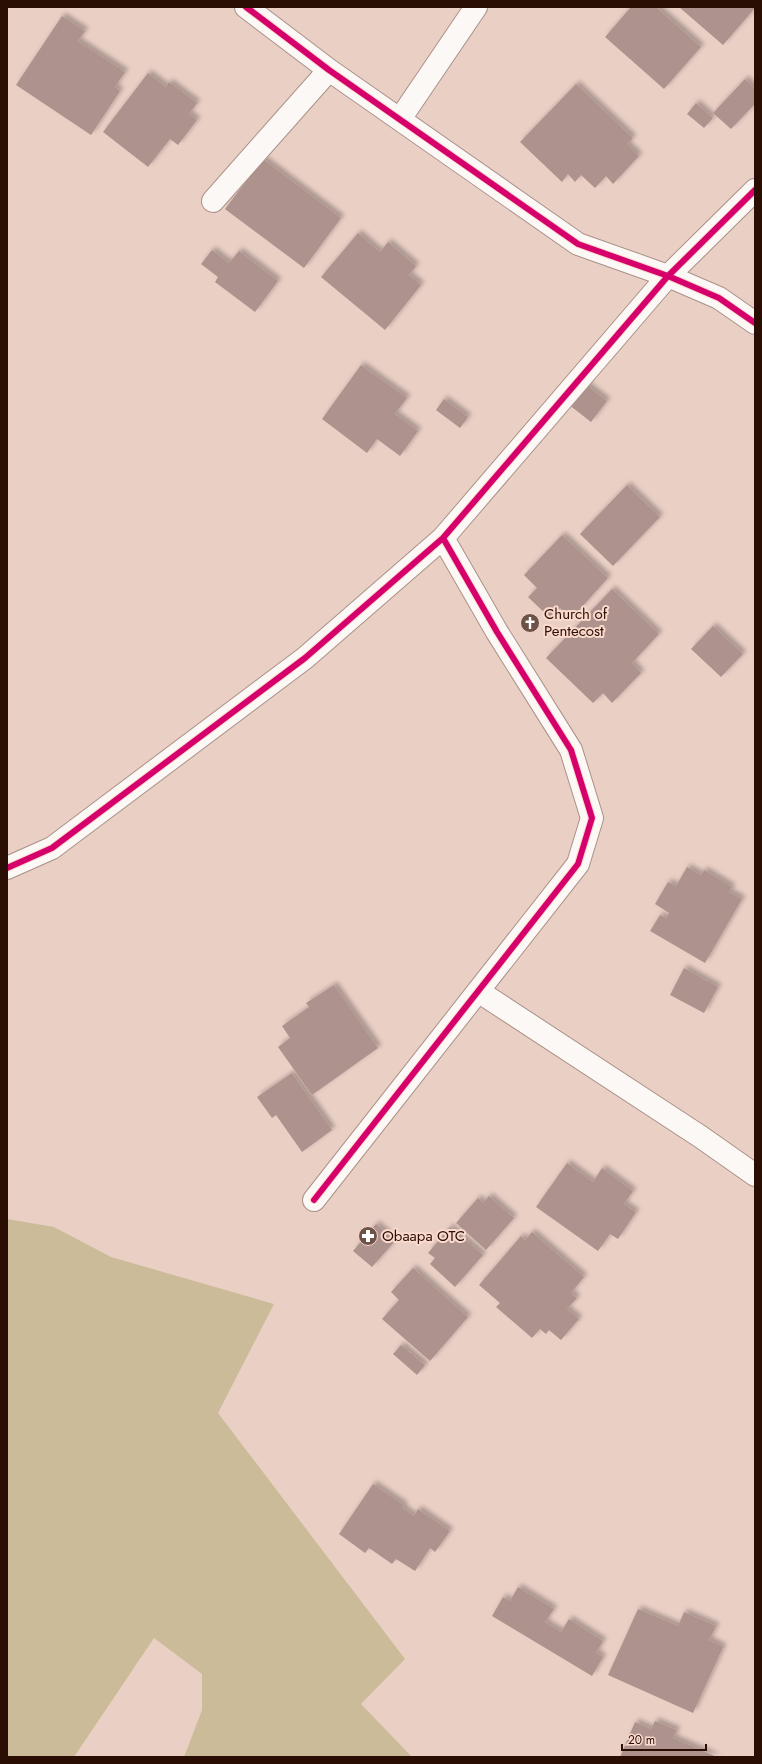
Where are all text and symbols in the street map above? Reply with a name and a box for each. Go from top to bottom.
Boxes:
place label: Church of Pentecost [544,603,608,642]
church icon: Church of Pentecost [519,612,541,634]
pharmacy icon: Obaapa OTC [357,1225,379,1247]
place label: Obaapa OTC [382,1225,465,1247]
scale bar [622,1726,706,1752]
text: 20 m [628,1731,655,1749]

